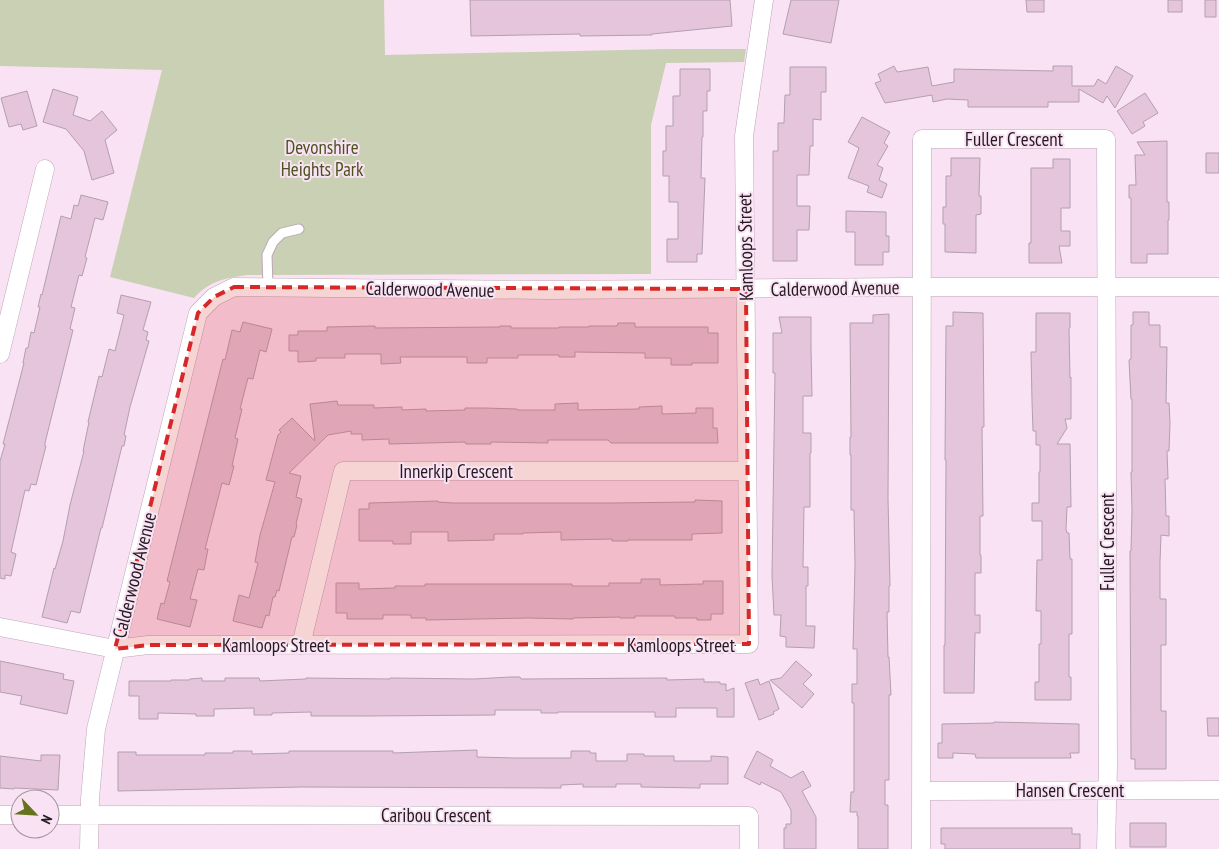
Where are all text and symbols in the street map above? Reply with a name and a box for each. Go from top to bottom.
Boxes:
street label: Fuller Crescent [965,127,1064,151]
park label: Devonshire Heights Park [281,135,364,181]
street label: Kamloops Street [732,192,758,301]
street label: Calderwood Avenue [770,275,900,301]
street label: Calderwood Avenue [365,276,495,302]
street label: Innerkip Crescent [399,459,514,483]
street label: Fuller Crescent [1095,492,1119,591]
street label: Calderwood Avenue [107,509,161,640]
street label: Kamloops Street [222,633,331,657]
street label: Kamloops Street [627,633,736,657]
street label: Hansen Crescent [1016,778,1125,802]
north arrow [10,789,60,839]
street label: Caribou Crescent [381,803,492,827]
text: N [37,812,57,827]

